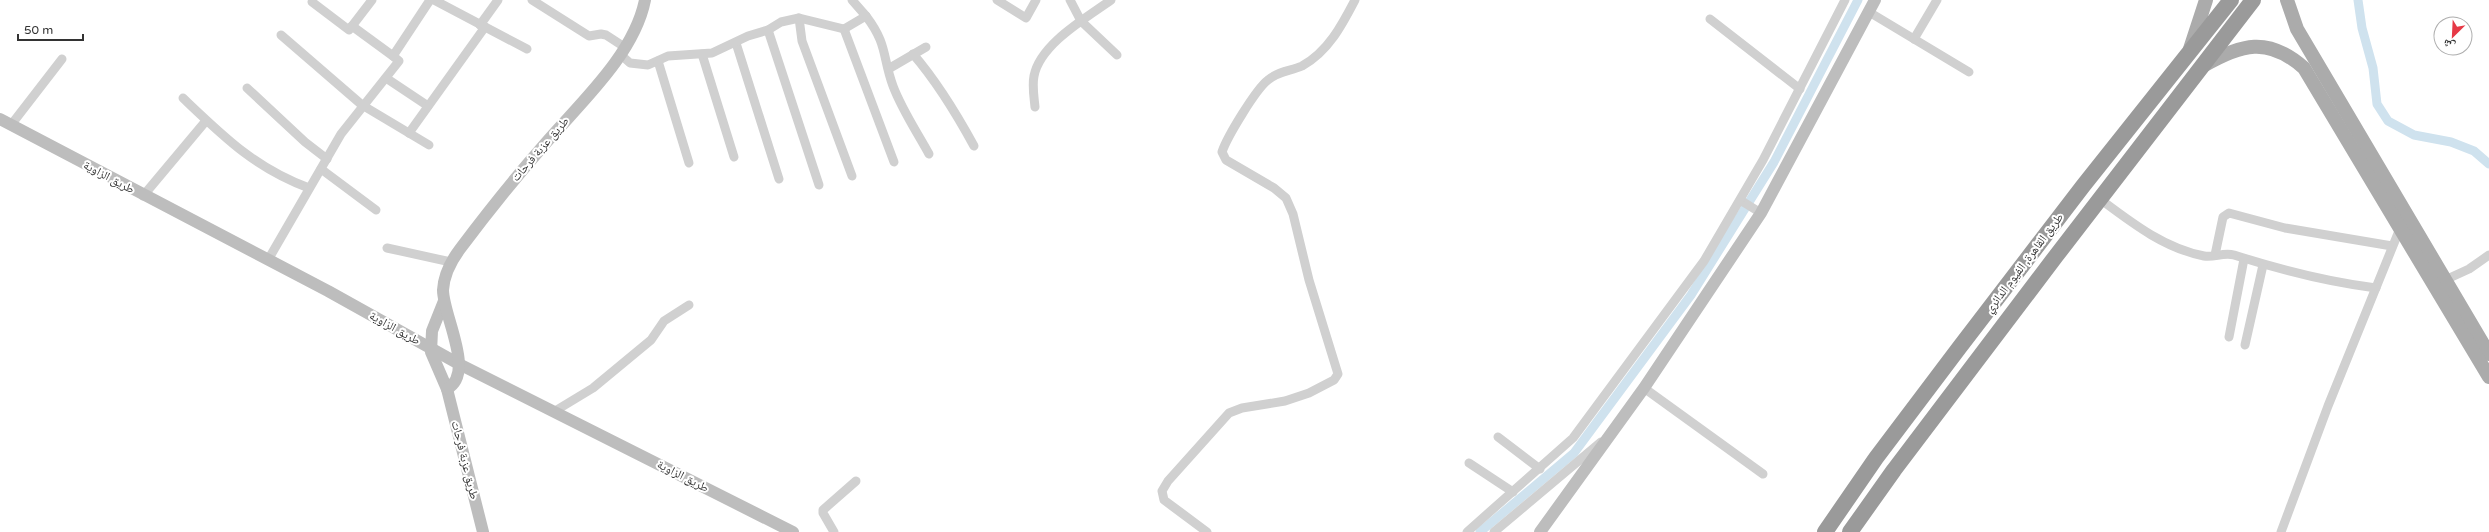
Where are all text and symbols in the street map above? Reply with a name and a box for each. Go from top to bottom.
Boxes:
scale bar [18,16,83,42]
north arrow [2433,16,2473,56]
text: 50 m [24,23,53,37]
text: ش [2441,35,2458,53]
street label: طريق عزبة فرحات [508,114,572,184]
street label: طريق الزاوية [81,158,137,197]
street label: طريق القاهرة, الفيوم الدائري [1982,210,2069,318]
street label: طريق الزاوية [367,308,423,348]
street label: طريق عزبة فرحات [448,419,482,501]
street label: طريق الزاوية [655,457,711,495]

